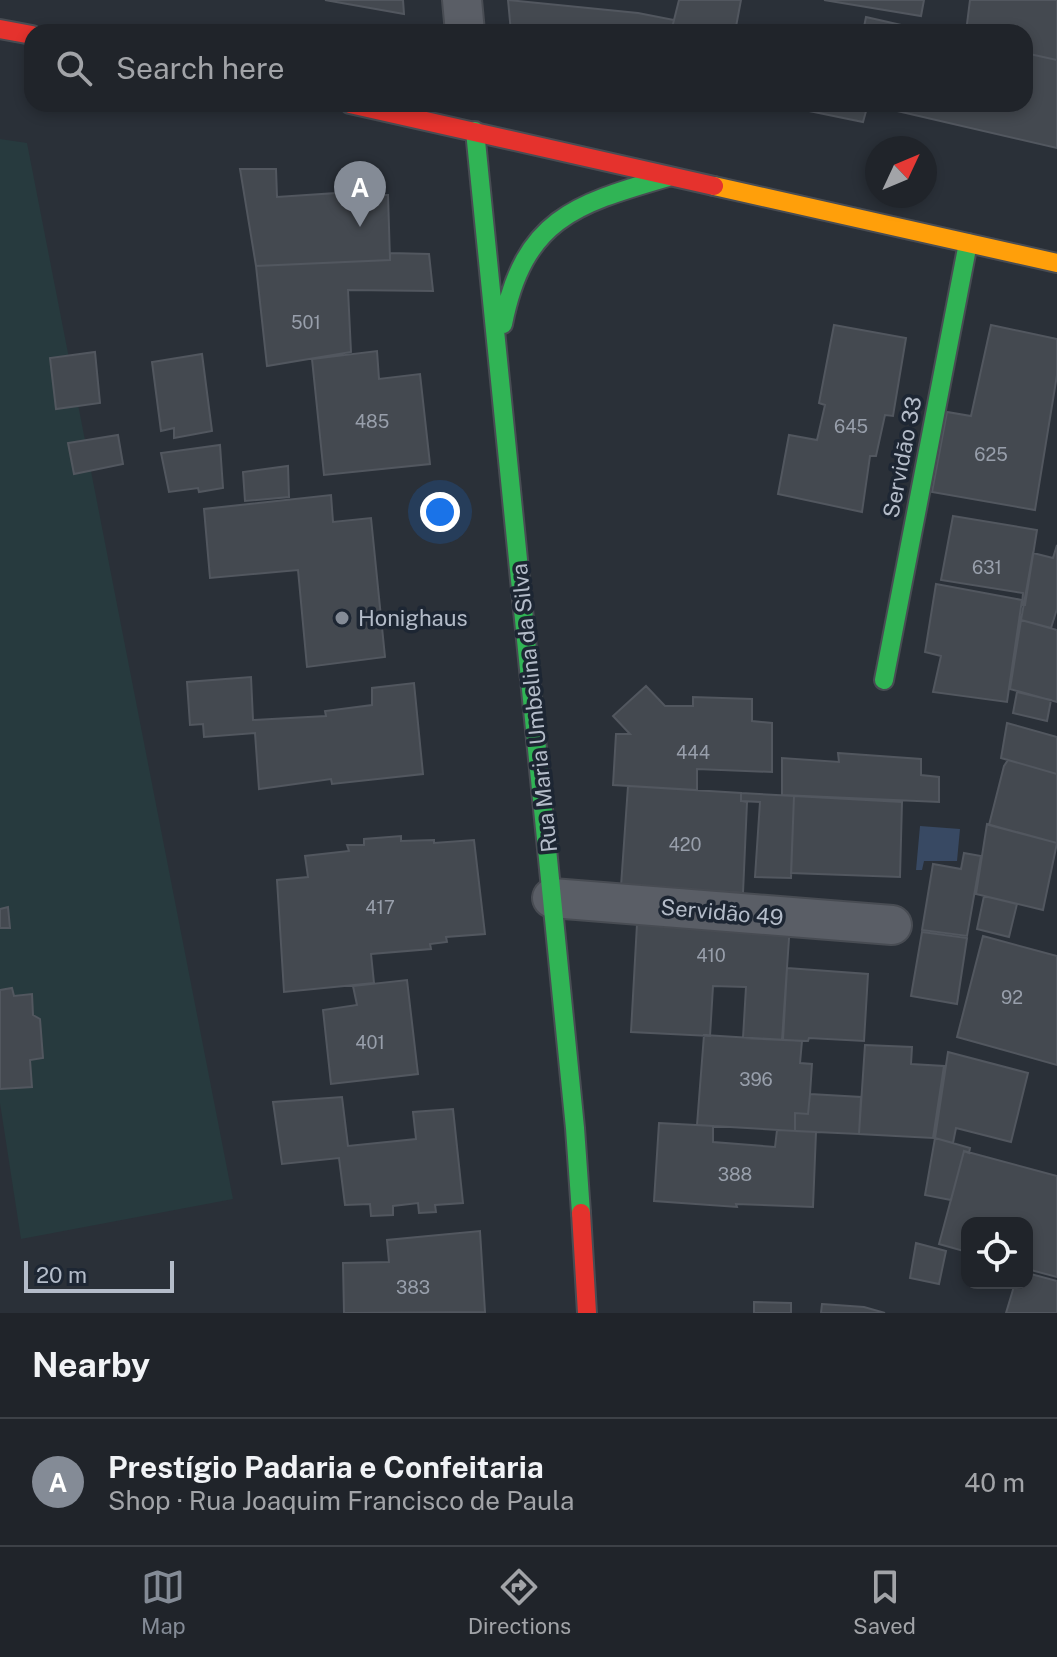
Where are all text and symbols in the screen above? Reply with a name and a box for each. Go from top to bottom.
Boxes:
search box [24,24,1033,112]
icon: search [52,46,96,90]
text: Search here [116,50,284,86]
north arrow [865,136,937,208]
pin: A [334,161,386,227]
house number: 501 [291,312,321,333]
street label: Servidão 33 [877,394,927,520]
house number: 485 [355,411,389,432]
house number: 645 [834,416,868,437]
house number: 625 [974,444,1008,465]
your location [420,492,460,532]
house number: 631 [972,557,1002,578]
street label: Rua Maria Umbelina da Silva [506,562,562,854]
place label: Honighaus [358,605,468,631]
marker: Honighaus [333,609,351,627]
house number: 444 [676,742,710,763]
house number: 420 [668,834,702,855]
street label: Servidão 49 [660,894,784,930]
house number: 417 [365,897,395,918]
house number: 410 [696,945,726,966]
house number: 92 [1001,987,1023,1008]
house number: 401 [355,1032,385,1053]
house number: 396 [739,1069,773,1090]
house number: 388 [718,1164,752,1185]
map controls [961,1217,1033,1289]
button: locate [961,1217,1033,1289]
scale bar [24,1257,174,1293]
text: 20 m [36,1262,87,1288]
house number: 383 [396,1277,430,1298]
text: Nearby [32,1345,150,1385]
text: Prestígio Padaria e Confeitaria [108,1449,544,1485]
text: A [49,1467,67,1498]
text: 40 m [964,1467,1025,1498]
text: Shop · Rua Joaquim Francisco de Paula [108,1485,574,1516]
tab: Map [141,1565,186,1639]
tab: Directions [468,1565,571,1639]
tab: Saved [853,1565,916,1639]

